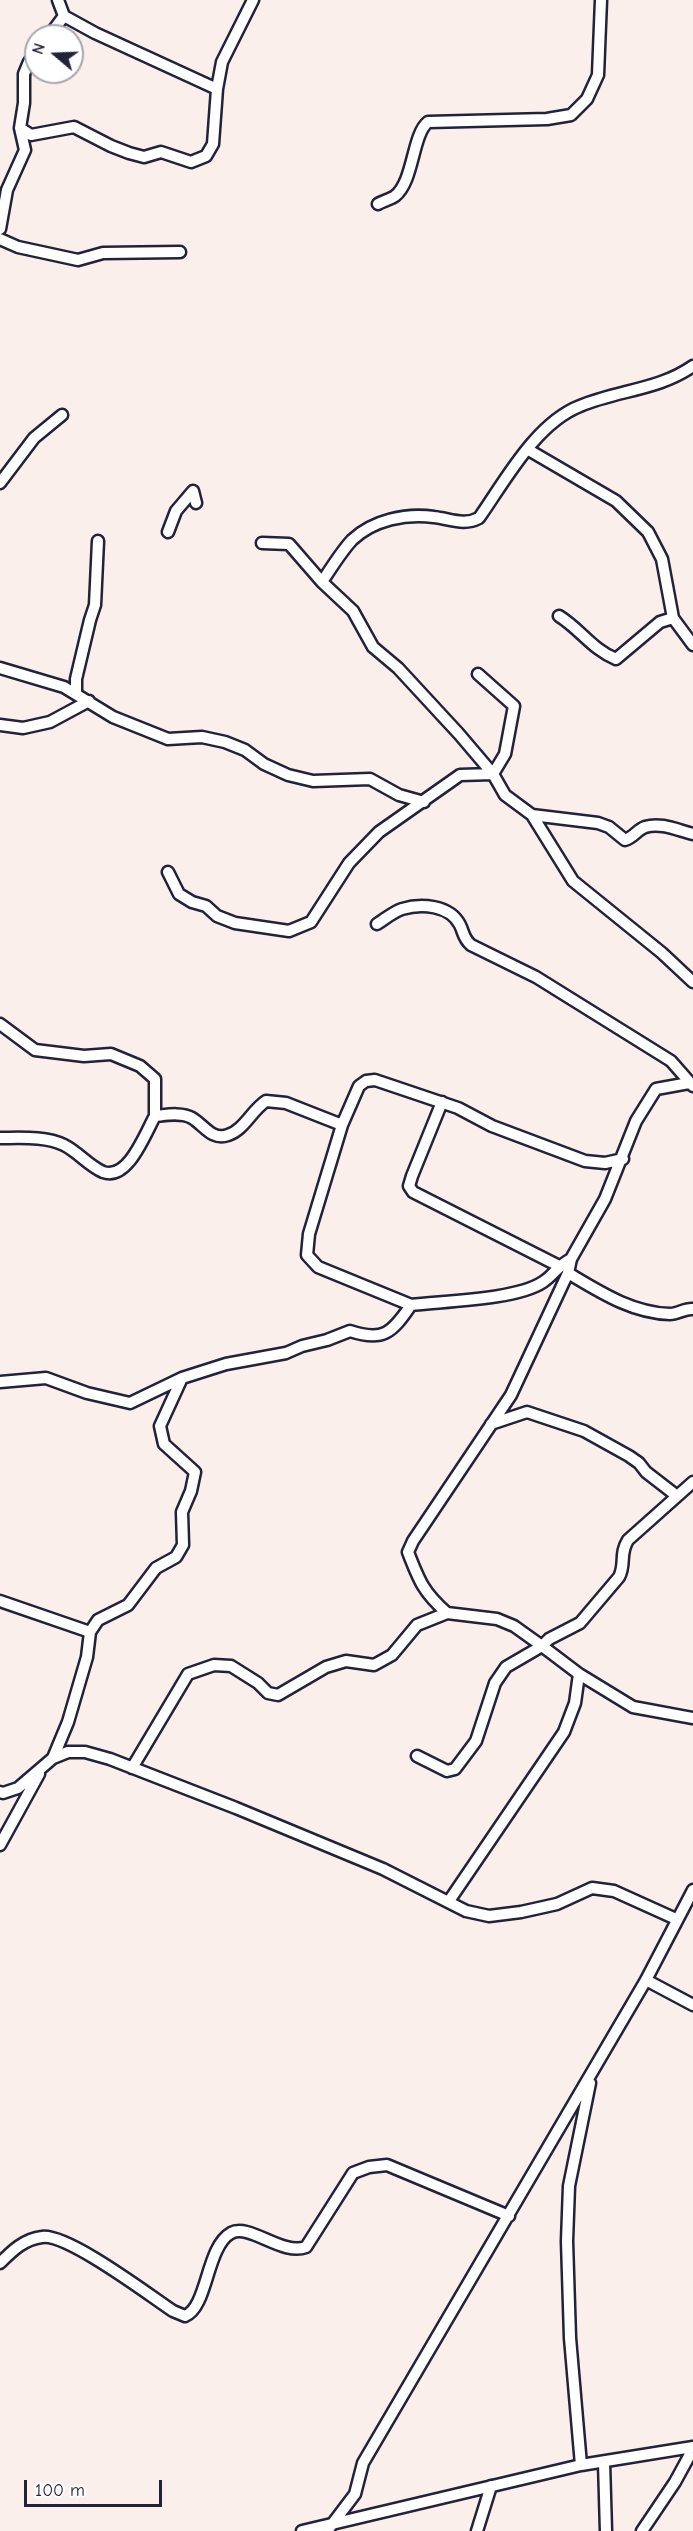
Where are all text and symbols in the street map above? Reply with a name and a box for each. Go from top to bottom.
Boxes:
north arrow [24,24,84,84]
text: N [29,41,49,57]
scale bar [27,2468,165,2506]
text: 100 m [35,2480,85,2501]

